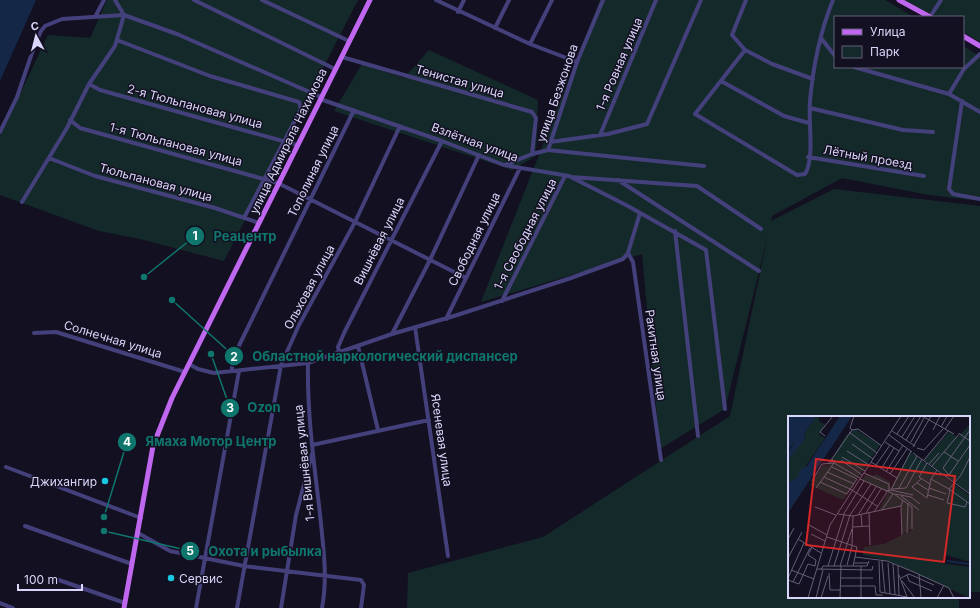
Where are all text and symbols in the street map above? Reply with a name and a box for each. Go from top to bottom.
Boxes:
street label: 1-я Ровная улица [593,15,645,113]
north arrow [16,16,56,56]
legend [834,16,964,68]
text: С [30,19,40,34]
text: Улица [870,24,905,39]
street label: улица Безжонова [533,42,581,144]
text: Парк [870,44,900,59]
street label: Тенистая улица [414,61,506,101]
street label: улица Адмирала Нахимова [246,66,330,216]
street label: 2-я Тюльпановая улица [126,81,264,131]
street label: 1-я Тюльпановая улица [108,119,244,169]
street label: Взлётная улица [429,119,521,165]
street label: Тополиная улица [284,123,342,219]
street label: Лётный проезд [822,142,914,172]
street label: Тюльпановая улица [98,160,214,204]
street label: 1-я Свободная улица [490,176,560,292]
street label: Свободная улица [445,190,503,288]
street label: Вишнёвая улица [350,195,408,287]
callout: Реацентр [185,223,284,248]
text: 1 [192,228,198,243]
text: Реацентр [213,228,277,244]
street label: Ольховая улица [280,242,338,332]
street label: Ракитная улица [642,309,670,401]
street label: Солнечная улица [62,317,164,361]
callout: Областной наркологический диспансер [224,344,526,369]
text: Областной наркологический диспансер [252,348,518,364]
text: 2 [230,349,238,364]
street label: Ясеневая улица [428,393,456,487]
callout: Ozon [220,395,289,420]
text: Ozon [247,399,281,415]
text: 3 [226,400,234,415]
street label: 1-я Вишнёвая улица [290,404,318,522]
inset map [788,416,970,598]
callout: Ямаха Мотор Центр [117,429,285,454]
text: Ямаха Мотор Центр [145,433,277,449]
text: 4 [123,434,131,449]
place label: Джихангир [30,474,97,489]
marker: Джихангир [100,476,110,486]
callout: Охота и рыбылка [180,539,330,564]
text: 5 [186,543,194,558]
text: Охота и рыбылка [208,543,322,559]
scale bar [18,566,82,592]
place label: Сервис [179,571,223,586]
text: 100 m [24,572,58,587]
marker: Сервис [166,573,176,583]

